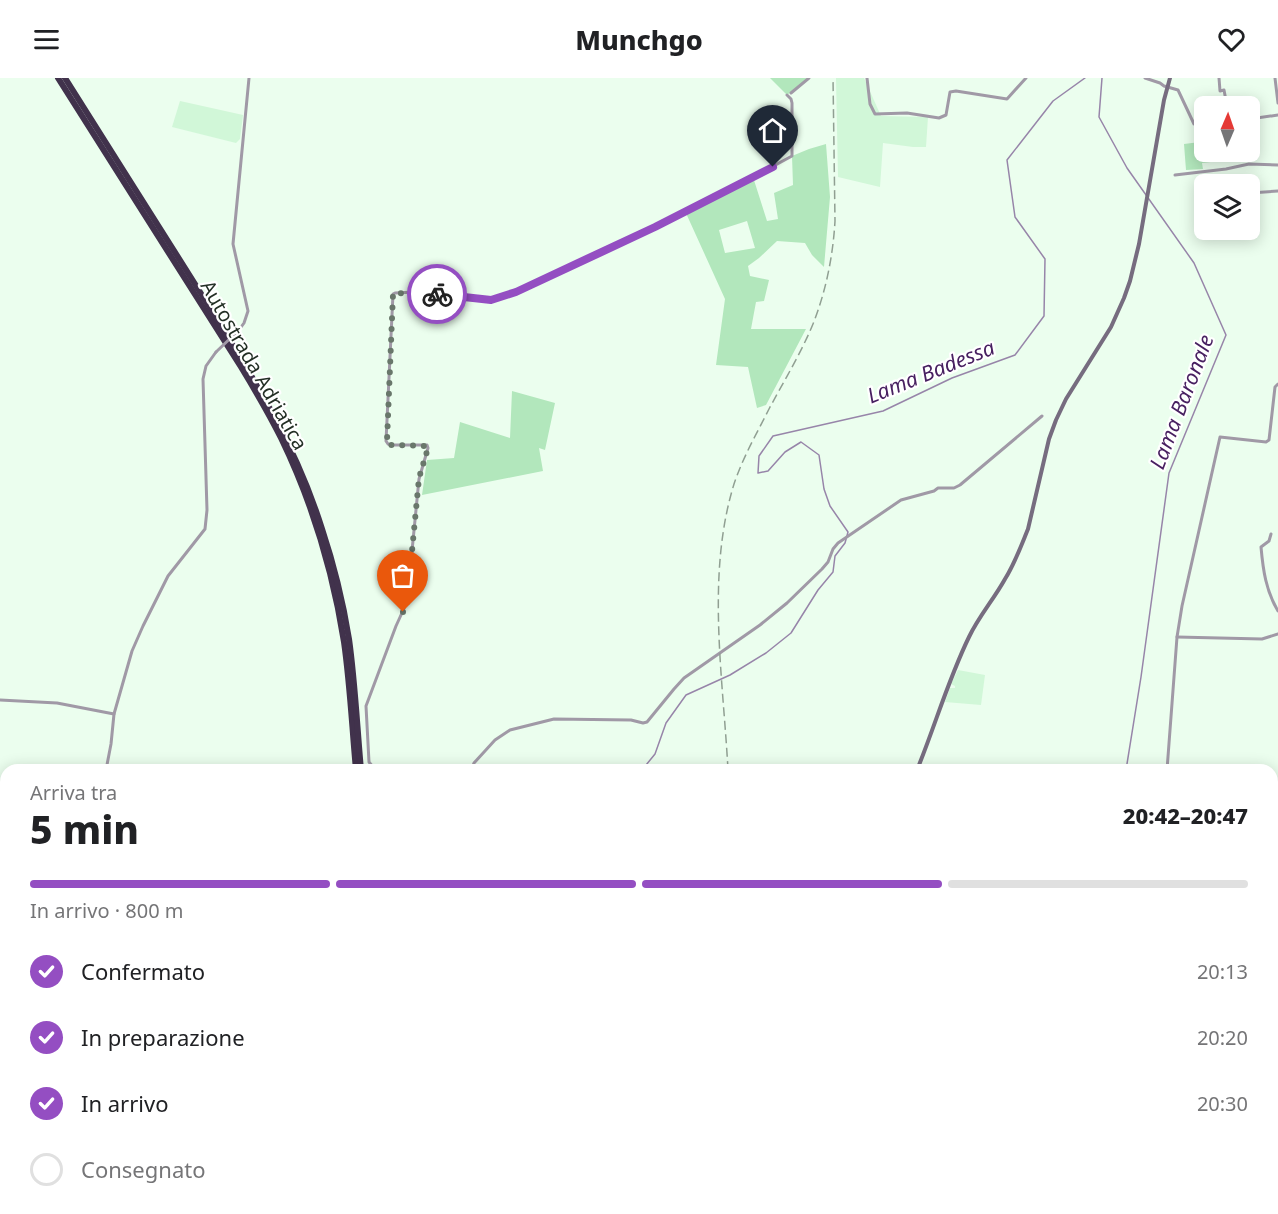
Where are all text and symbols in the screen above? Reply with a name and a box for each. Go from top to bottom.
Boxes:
text: Munchgo [575,21,703,58]
icon: menu [30,23,63,56]
icon: heart [1215,23,1248,56]
north arrow [1194,96,1260,162]
map controls [1194,96,1260,240]
pin [747,105,798,167]
icon: home [756,114,789,147]
button: layers [1194,174,1260,240]
courier [407,264,467,324]
street label: Autostrada Adriatica [195,275,314,455]
icon: bike [421,278,454,311]
water label: Lama Baronale [1143,330,1220,473]
water label: Lama Badessa [863,333,999,409]
pin [377,550,428,612]
icon: bag [386,559,419,592]
text: Arriva tra [30,779,117,806]
text: 20:42–20:47 [1123,800,1248,830]
text: 5 min [30,802,139,855]
text: In arrivo · 800 m [30,897,183,924]
icon: check [30,955,63,988]
text: Confermato [81,956,205,986]
text: 20:13 [1197,958,1248,985]
icon: check [30,1021,63,1054]
text: In preparazione [81,1022,245,1052]
text: 20:20 [1197,1024,1248,1051]
icon: check [30,1087,63,1120]
text: In arrivo [81,1088,168,1118]
text: 20:30 [1197,1090,1248,1117]
text: Consegnato [81,1154,205,1184]

